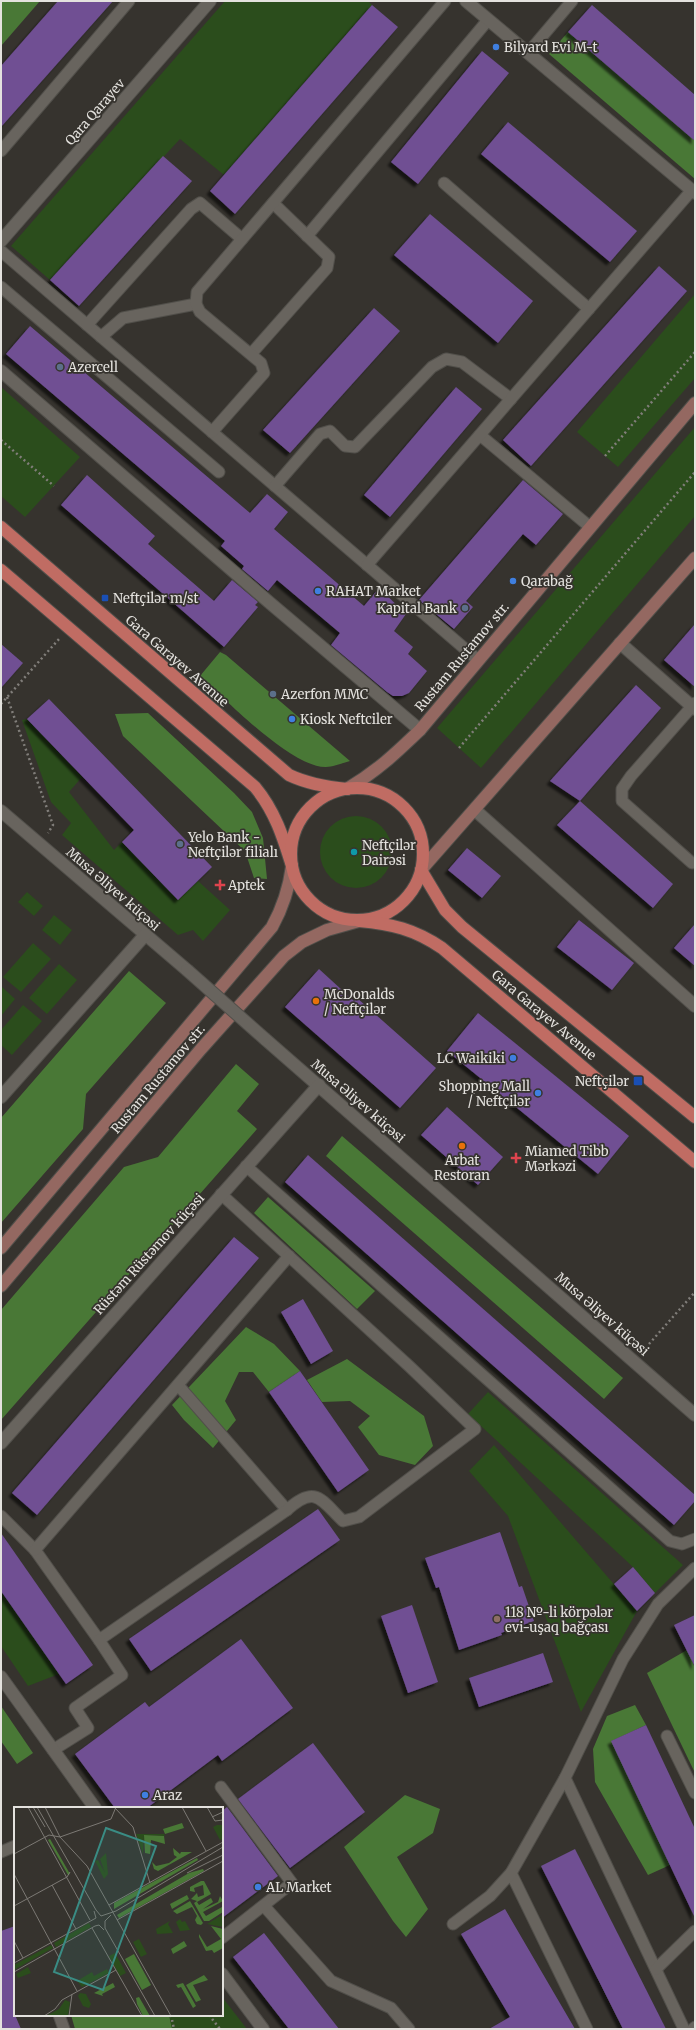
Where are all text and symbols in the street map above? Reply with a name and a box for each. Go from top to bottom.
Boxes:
place label: Bilyard Evi M-t [504,39,598,56]
marker: Bilyard Evi M-t [491,42,501,52]
street label: Qara Qarayev [61,75,129,149]
place label: Azercell [67,359,118,376]
marker: Azercell [55,362,65,372]
place label: Qarabağ [521,573,573,590]
marker: Qarabağ [508,576,518,586]
place label: RAHAT Market [326,583,421,600]
marker: RAHAT Market [313,586,323,596]
place label: Neftçilər m/st [113,590,199,607]
marker: Neftçilər m/st [100,593,110,603]
street label: Rustam Rustamov str. [411,599,513,715]
place label: Kapital Bank [377,600,458,617]
marker: Kapital Bank [460,603,470,613]
street label: Gara Garayev Avenue [122,611,232,711]
place label: Azerfon MMC [280,686,368,703]
marker: Azerfon MMC [268,689,278,699]
place label: Kiosk Neftciler [300,711,393,728]
marker: Kiosk Neftciler [287,714,297,724]
place label: Yelo Bank - Neftçilər filialı [187,829,278,861]
place label: Neftçilər Dairəsi [362,837,416,869]
marker: Yelo Bank - Neftçilər filialı [175,839,185,849]
street label: Musa Əliyev küçəsi [63,844,163,934]
marker: Neftçilər Dairəsi [349,847,359,857]
place label: Aptek [227,877,266,894]
marker: Aptek [215,880,225,890]
street label: Gara Garayev Avenue [488,966,600,1064]
place label: McDonalds / Neftçilәr [324,986,395,1018]
marker: McDonalds / Neftçilәr [311,996,321,1006]
street label: Rustam Rustamov str. [107,1021,209,1137]
place label: LC Waikiki [437,1050,505,1067]
marker: LC Waikiki [508,1053,518,1063]
street label: Musa Əliyev küçəsi [308,1056,408,1146]
place label: Neftçilər [575,1073,629,1090]
marker: Neftçilər [632,1075,644,1087]
place label: Shopping Mall / Neftçilәr [439,1078,530,1110]
marker: Shopping Mall / Neftçilәr [533,1088,543,1098]
marker: Arbat Restoran [457,1141,467,1151]
place label: Miamed Tibb Mərkəzi [525,1143,609,1175]
place label: Arbat Restoran [434,1152,490,1184]
marker: Miamed Tibb Mərkəzi [510,1152,522,1164]
street label: Rüstəm Rüstəmov küçəsi [90,1190,208,1318]
street label: Musa Əliyev küçəsi [552,1269,652,1359]
place label: 118 №-li körpələr evi-uşaq bağçası [505,1604,613,1636]
marker: 118 №-li körpələr evi-uşaq bağçası [492,1614,502,1624]
place label: Araz [152,1787,182,1804]
marker: Araz [140,1790,150,1800]
inset map [14,1807,223,2016]
place label: AL Market [265,1879,332,1896]
marker: AL Market [253,1882,263,1892]

